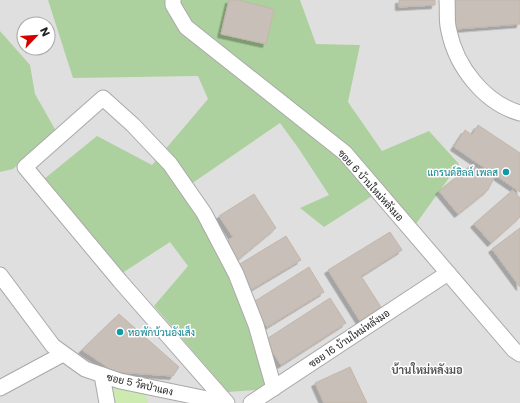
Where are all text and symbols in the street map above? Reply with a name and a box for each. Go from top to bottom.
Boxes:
north arrow [16,16,56,56]
text: N [36,25,54,39]
street label: ซอย 6 บ้านใหม่หลังมอ [334,146,407,225]
place label: แกรนด์ฮิลล์ เพลส [428,165,498,180]
marker: แกรนด์ฮิลล์ เพลส [501,167,511,177]
street label: ซอย 16 บ้านใหม่หลังมอ [306,305,393,371]
place label: หอพักบ้วนอังเส็ง [128,325,195,340]
marker: หอพักบ้วนอังเส็ง [115,327,125,337]
district label: บ้านใหม่หลังมอ [391,362,463,378]
street label: ซอย 5 วัดป่าแดง [105,370,175,399]

